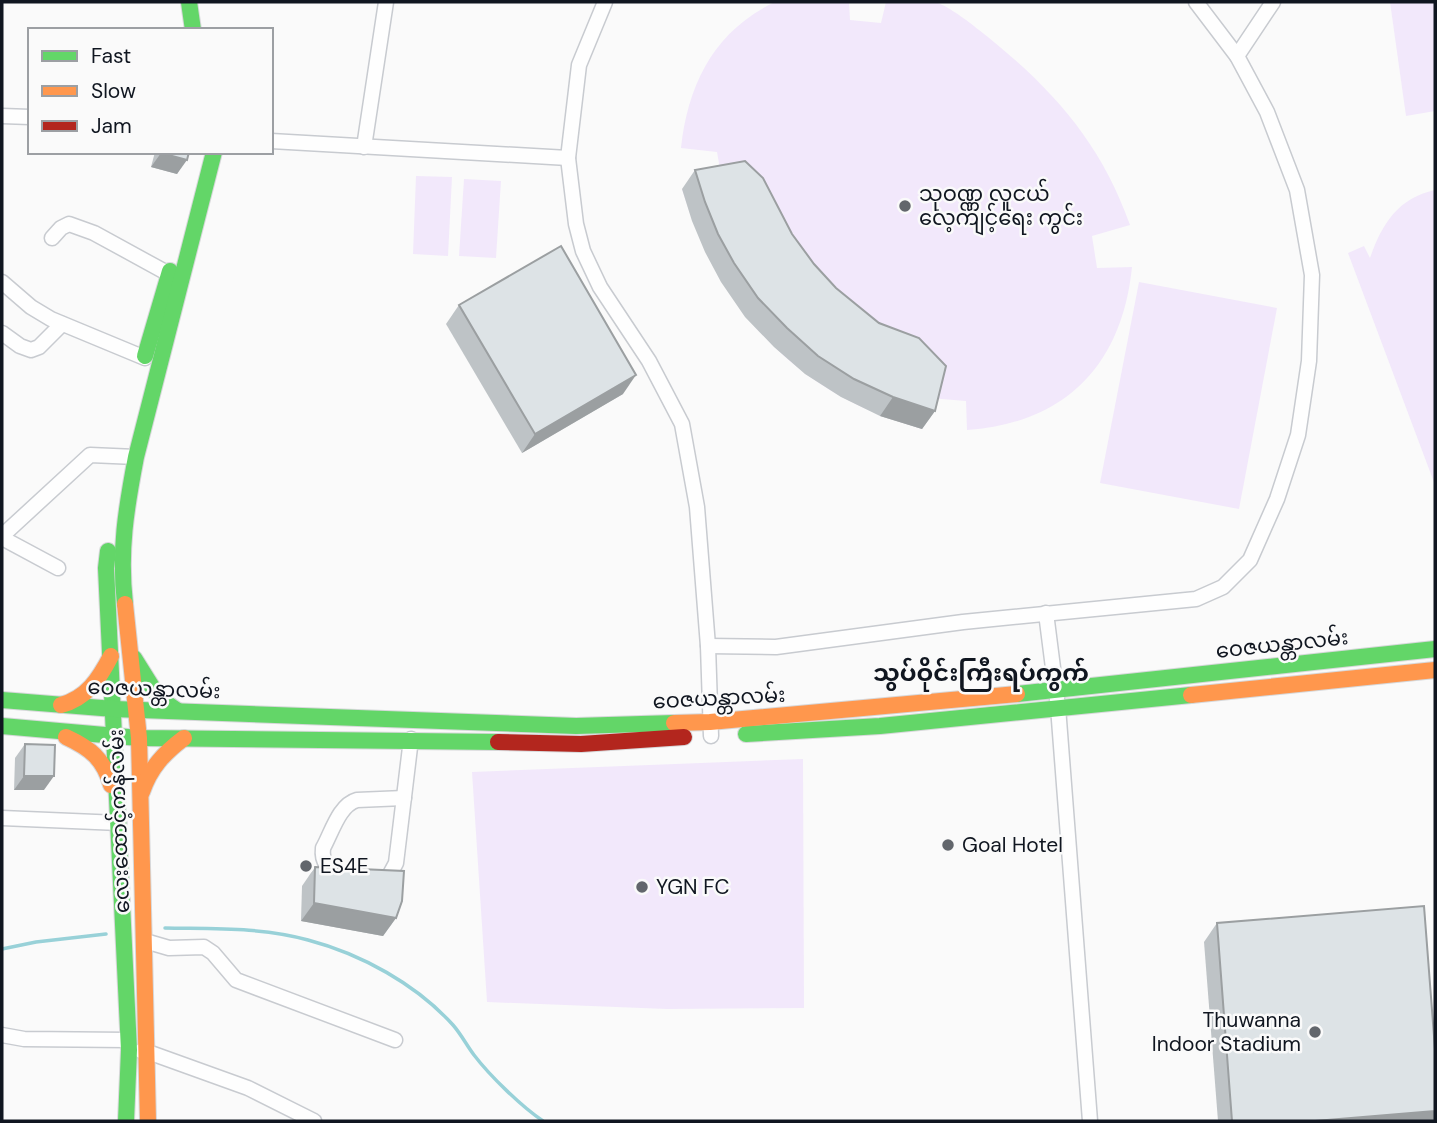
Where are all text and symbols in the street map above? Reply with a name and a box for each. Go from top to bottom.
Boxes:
legend [28,28,273,154]
text: Fast [91,42,131,70]
text: Slow [91,77,136,105]
text: Jam [91,112,132,140]
place label: သုဝဏ္ဏ လူငယ် လေ့ကျင့်ရေး ကွင်း [919,178,1083,236]
marker: သုဝဏ္ဏ လူငယ် လေ့ကျင့်ရေး ကွင်း [897,198,913,214]
street label: ဝေဇယန္တာလမ်း [1214,621,1350,668]
district label: သွပ်ဝိုင်းကြီးရပ်ကွက် [873,657,1089,692]
street label: ဝေဇယန္တာလမ်း [87,671,221,708]
street label: ဝေဇယန္တာလမ်း [652,679,786,718]
street label: လေးထောင့်ကန်လမ်း [100,728,139,914]
place label: Goal Hotel [962,831,1063,859]
marker: Goal Hotel [940,837,956,853]
place label: ES4E [320,852,369,880]
marker: ES4E [298,858,314,874]
place label: YGN FC [656,873,729,901]
marker: YGN FC [634,879,650,895]
place label: Thuwanna Indoor Stadium [1152,1006,1301,1058]
marker: Thuwanna Indoor Stadium [1307,1024,1323,1040]

